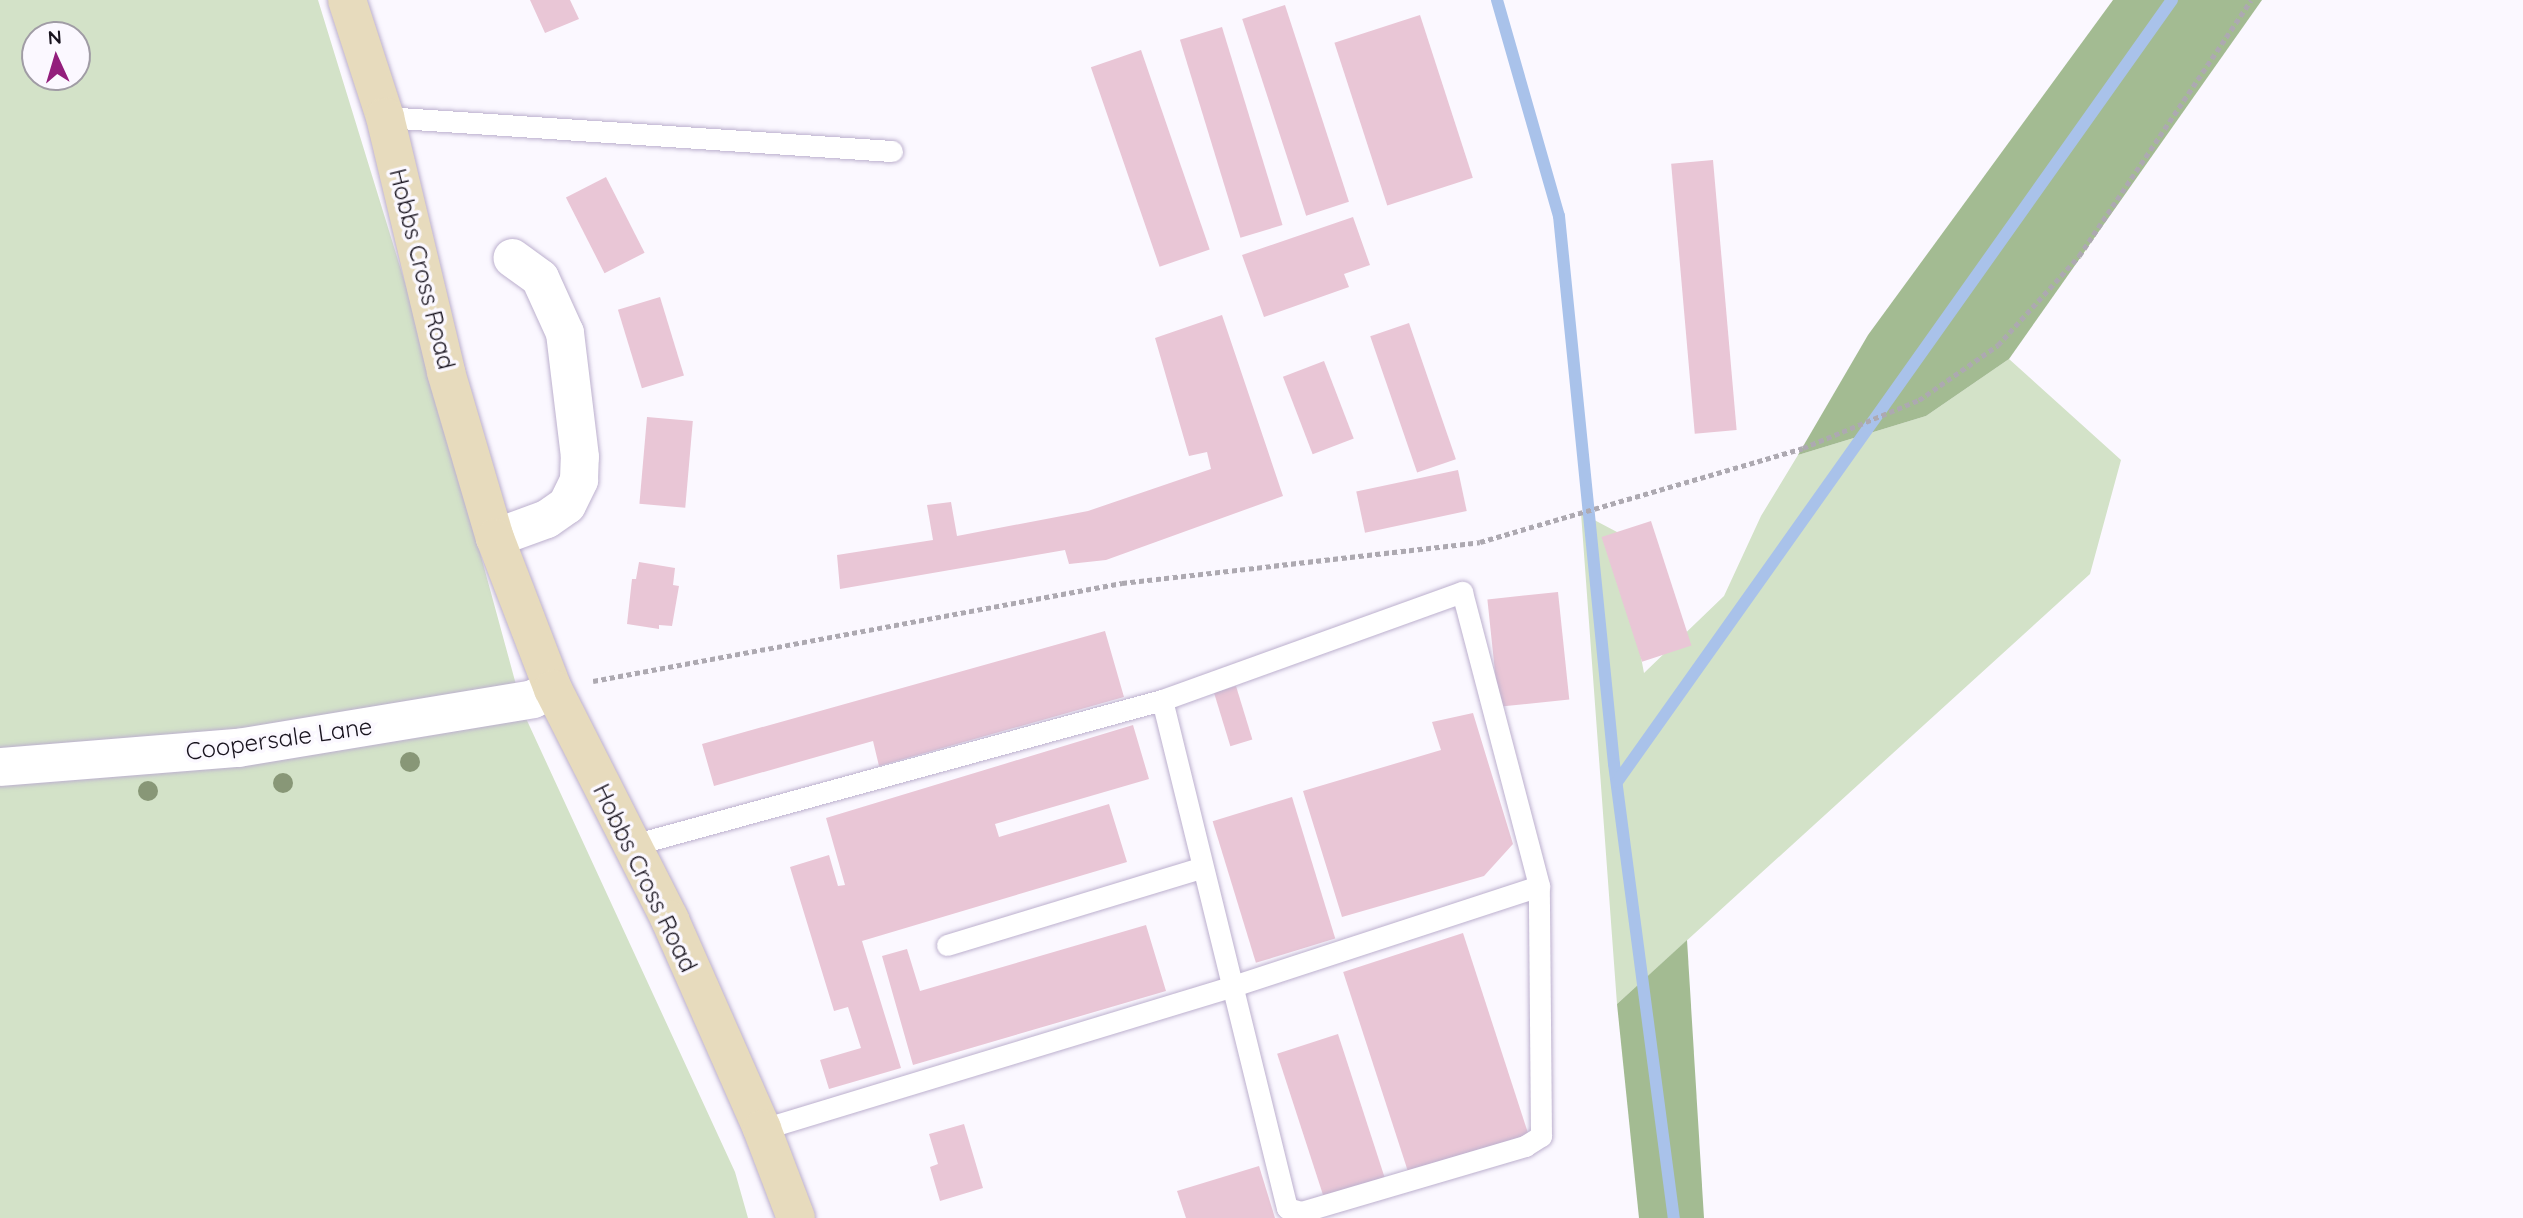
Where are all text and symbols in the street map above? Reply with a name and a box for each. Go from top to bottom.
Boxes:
north arrow [21,21,91,91]
text: N [47,25,62,50]
street label: Hobbs Cross Road [383,165,461,373]
street label: Coopersale Lane [184,712,374,766]
street label: Hobbs Cross Road [587,779,703,977]

